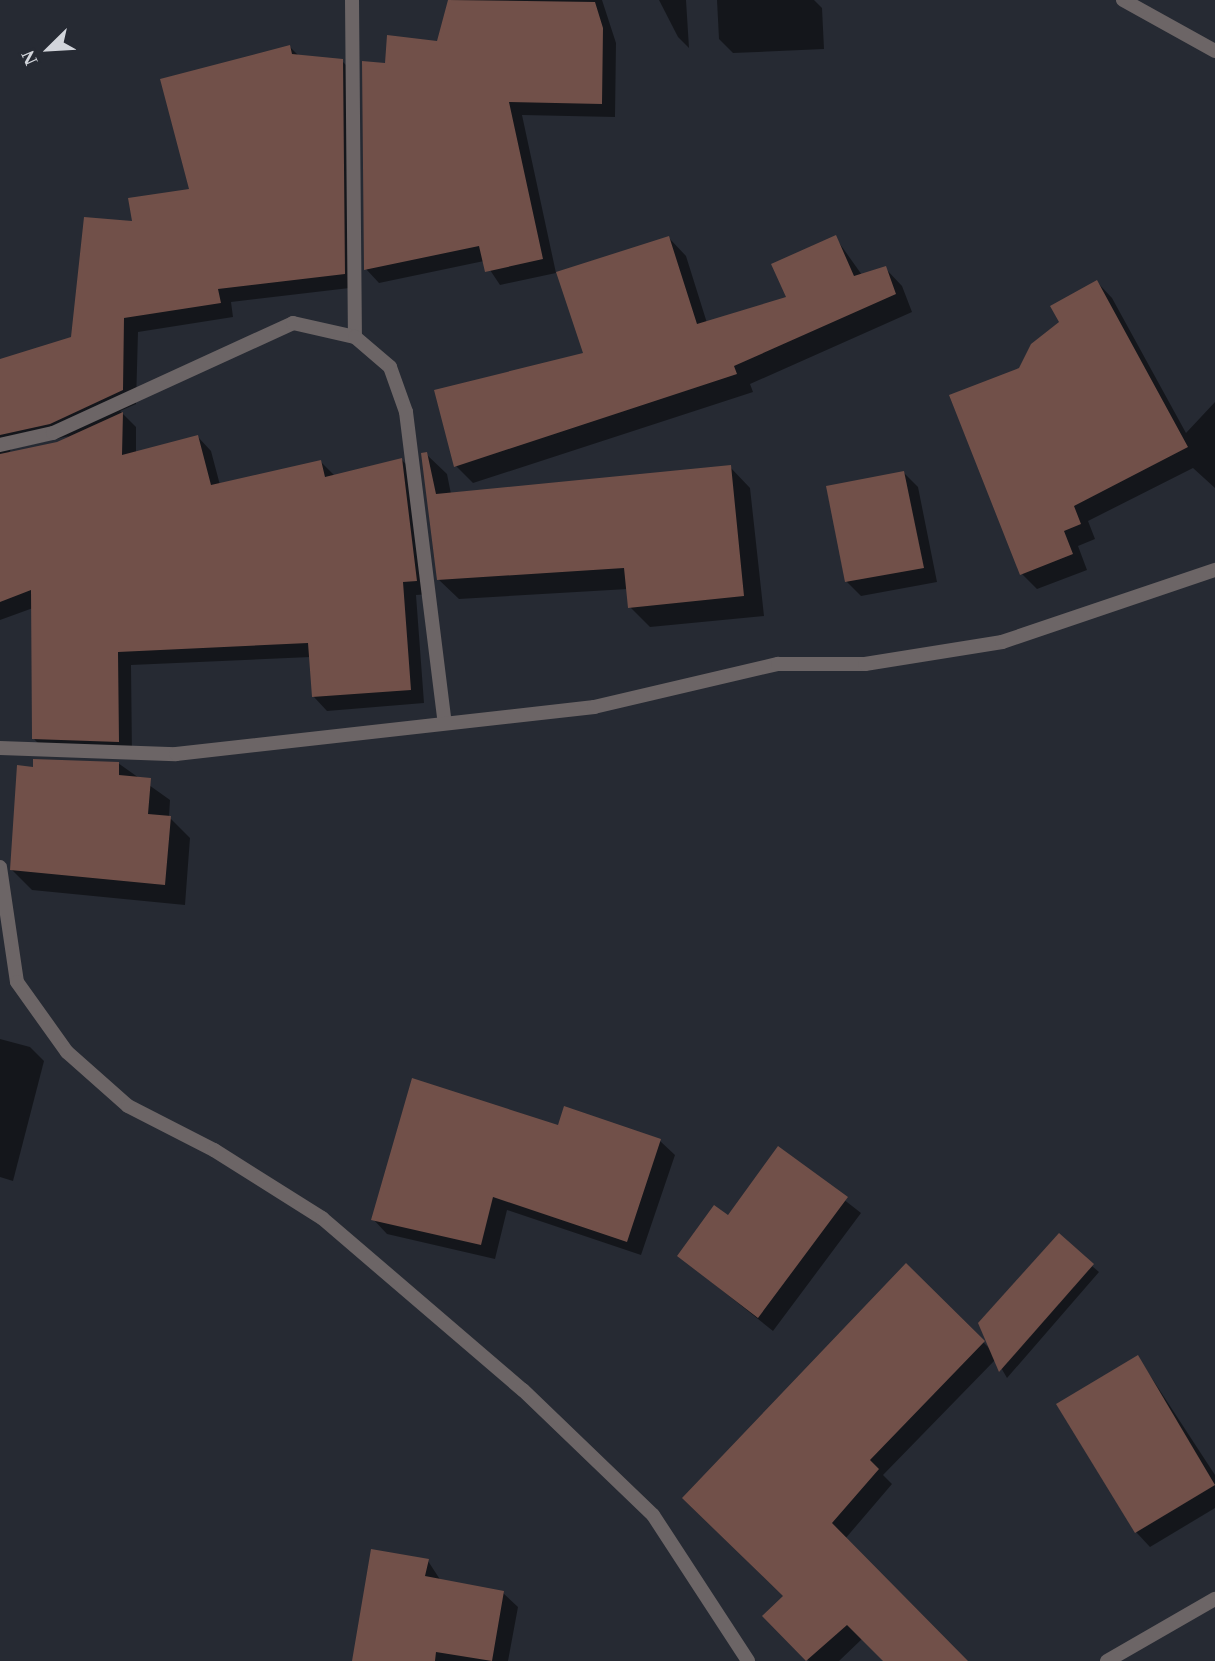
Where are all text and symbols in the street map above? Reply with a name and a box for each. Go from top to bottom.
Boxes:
north arrow [14,14,84,84]
text: N [17,47,42,68]

